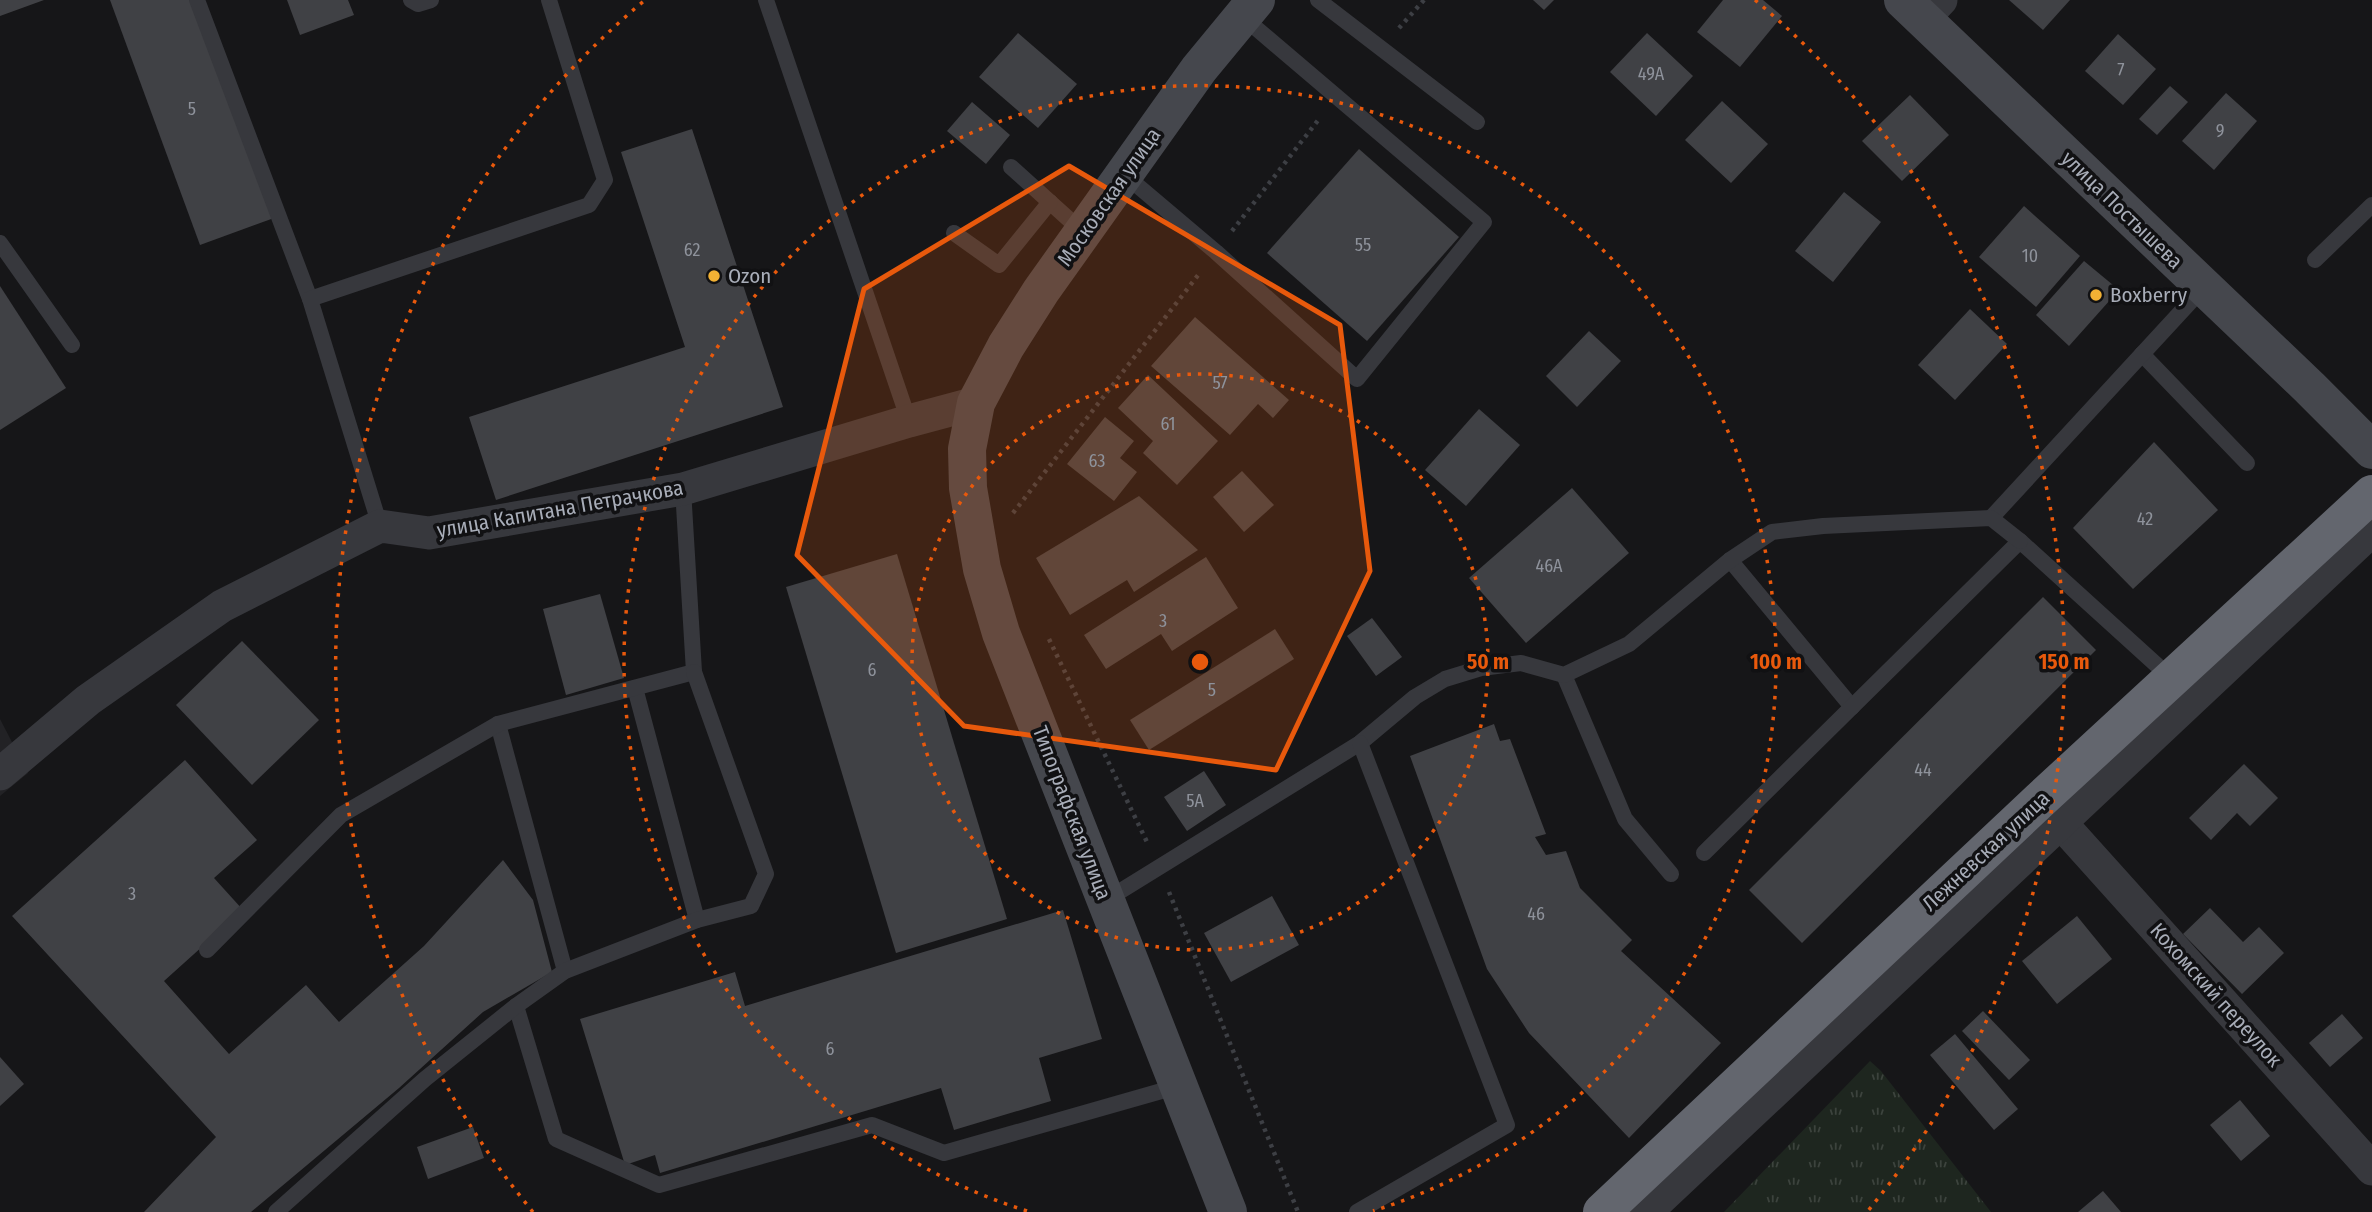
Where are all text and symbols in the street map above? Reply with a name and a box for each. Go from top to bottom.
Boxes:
house number: 7 [2117,59,2125,81]
house number: 49А [1638,63,1665,85]
house number: 5 [188,98,196,120]
house number: 9 [2216,120,2224,142]
street label: Московская улица [1052,123,1166,271]
street label: улица Постышева [2056,146,2188,274]
house number: 55 [1355,234,1371,256]
house number: 62 [684,239,700,261]
house number: 10 [2022,245,2038,267]
place label: Ozon [728,263,771,289]
marker: Ozon [706,268,722,284]
place label: Boxberry [2110,282,2188,308]
marker: Boxberry [2088,287,2104,303]
house number: 57 [1212,372,1228,394]
house number: 61 [1160,413,1176,435]
house number: 63 [1089,450,1105,472]
street label: улица Капитана Петрачкова [435,475,685,543]
house number: 42 [2137,508,2153,530]
house number: 46А [1535,555,1563,577]
house number: 3 [1159,610,1167,632]
text: 50 m [1467,649,1509,675]
text: 100 m [1750,649,1802,675]
text: 150 m [2038,649,2090,675]
centre of rings [1188,650,1212,674]
house number: 6 [868,659,877,681]
house number: 5 [1208,679,1216,701]
street label: Типографская улица [1027,722,1117,904]
house number: 44 [1914,759,1932,781]
street label: Лежневская улица [1917,785,2055,917]
house number: 5А [1186,790,1204,812]
house number: 3 [128,883,136,905]
house number: 46 [1527,903,1545,925]
street label: Кохомский переулок [2145,918,2288,1072]
house number: 6 [826,1038,835,1060]

